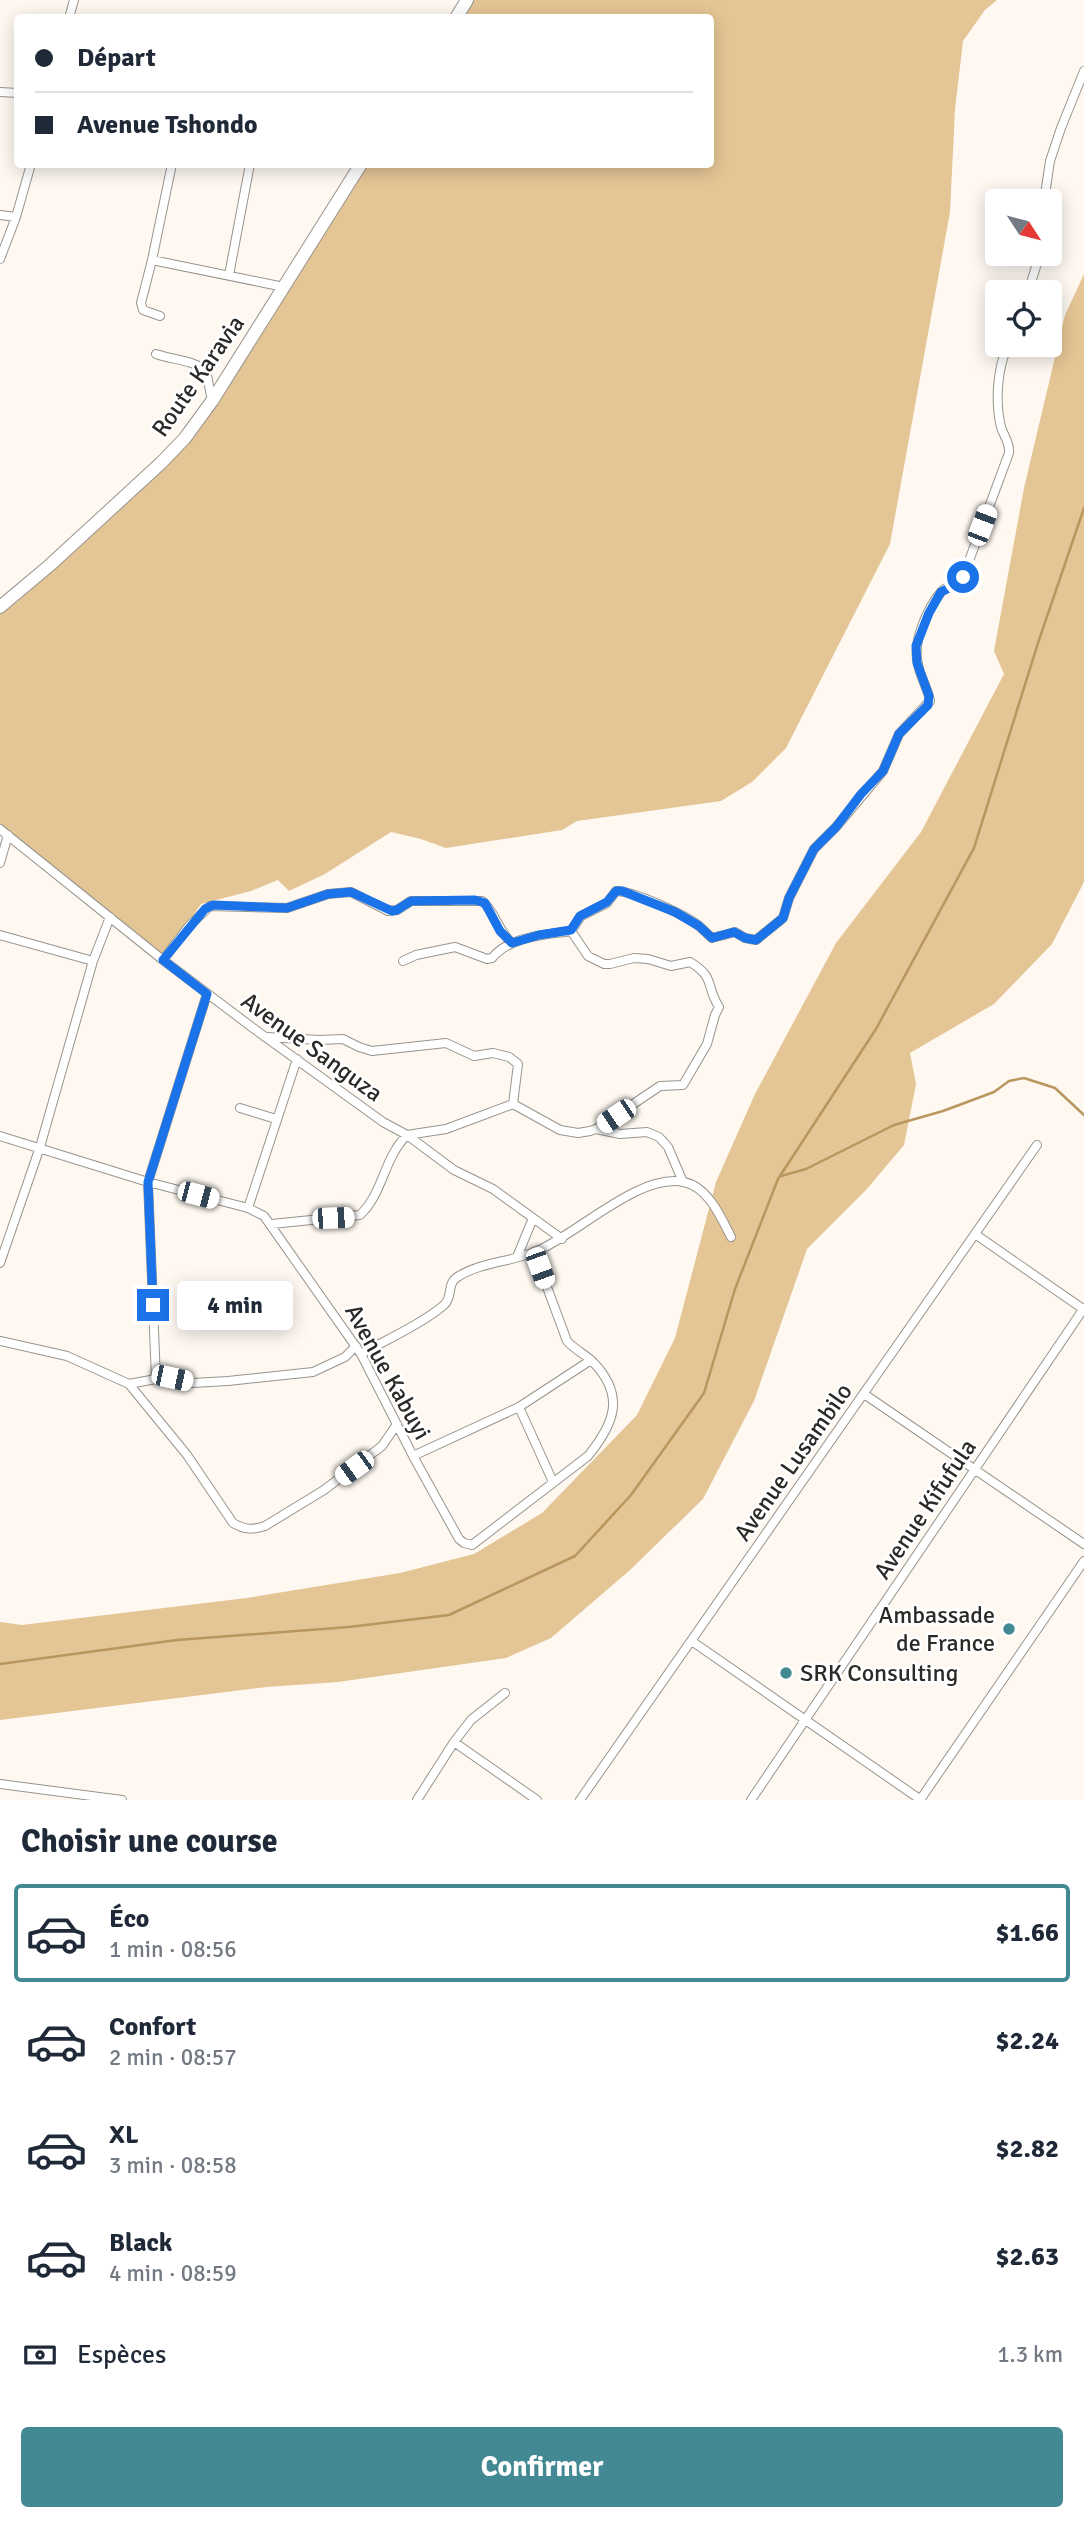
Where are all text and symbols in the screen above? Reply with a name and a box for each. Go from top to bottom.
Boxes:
text: Départ [77,42,156,74]
text: Avenue Tshondo [77,109,257,141]
north arrow [985,189,1062,266]
map controls [985,189,1062,357]
button: locate [985,280,1062,357]
street label: Route Karavia [145,309,251,443]
car [965,502,1000,548]
route start [947,561,979,593]
street label: Avenue Sanguza [235,986,389,1108]
car [593,1096,640,1136]
car [175,1179,222,1211]
car [312,1207,355,1229]
car [523,1245,558,1291]
callout: 4 min [178,1280,293,1330]
route end [137,1289,169,1321]
text: 4 min [207,1291,263,1320]
street label: Avenue Kabuyi [338,1299,438,1445]
car [150,1363,195,1393]
street label: Avenue Lusambilo [727,1377,859,1547]
street label: Avenue Kifufula [867,1433,983,1585]
car [331,1447,378,1489]
place label: Ambassade de France [879,1600,995,1658]
marker: Ambassade de France [1001,1621,1017,1637]
place label: SRK Consulting [800,1658,958,1688]
marker: SRK Consulting [778,1665,794,1681]
text: Choisir une course [21,1822,278,1861]
icon: car [25,1902,88,1965]
text: Éco [109,1903,149,1935]
text: $1.66 [995,1917,1059,1949]
text: 1 min · 08:56 [109,1935,237,1964]
icon: car [25,2010,88,2073]
text: Confort [109,2011,196,2043]
text: $2.24 [995,2025,1059,2057]
text: 2 min · 08:57 [109,2043,237,2072]
icon: car [25,2118,88,2181]
text: XL [109,2119,139,2151]
text: $2.82 [995,2133,1059,2165]
text: 3 min · 08:58 [109,2151,237,2180]
icon: car [25,2226,88,2289]
text: Black [109,2227,172,2259]
text: $2.63 [995,2241,1059,2273]
text: 4 min · 08:59 [109,2259,237,2288]
icon: cash [21,2336,59,2374]
text: Espèces [77,2339,166,2371]
text: 1.3 km [997,2340,1063,2369]
button: Confirmer [21,2427,1063,2507]

